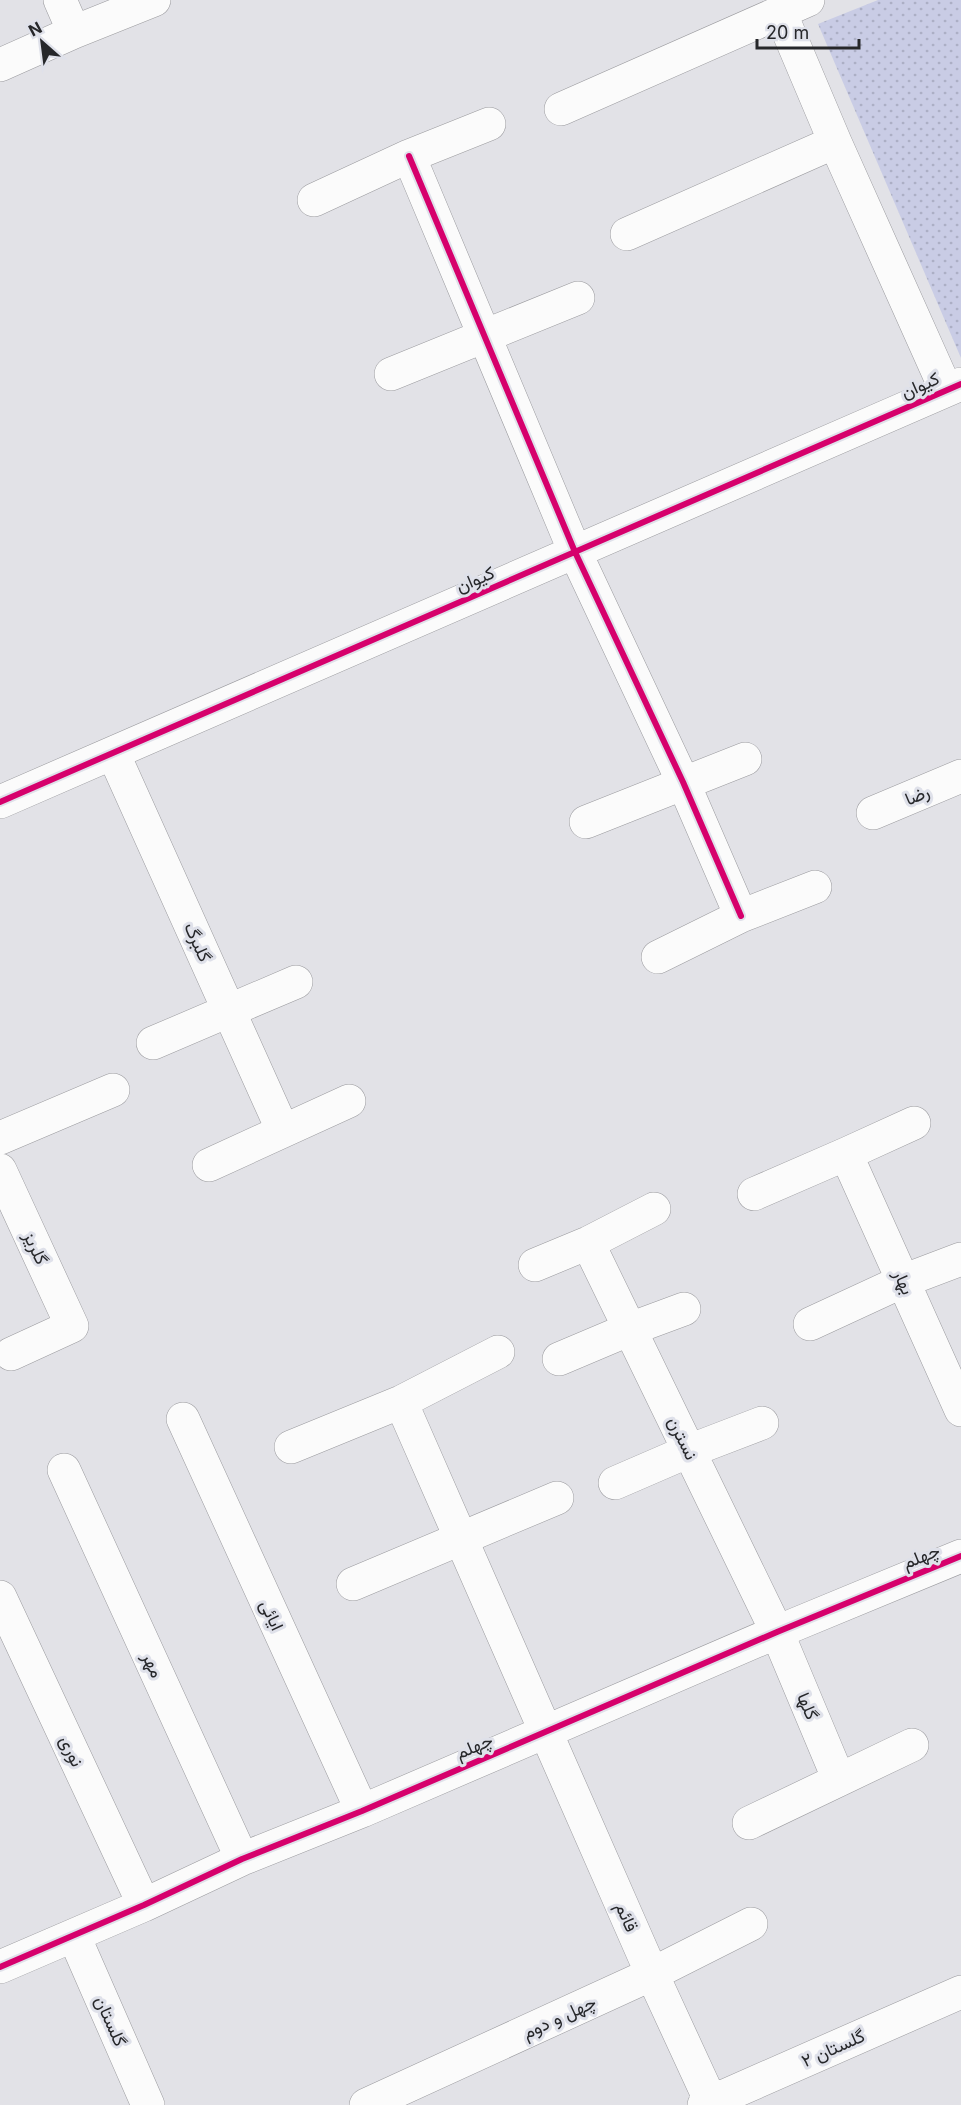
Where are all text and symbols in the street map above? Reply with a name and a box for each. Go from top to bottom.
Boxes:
north arrow [12,12,72,72]
scale bar [757,12,859,50]
text: N [25,17,45,40]
text: 20 m [766,22,809,43]
street label: کیوان [898,367,943,404]
street label: کیوان [453,562,498,597]
street label: رضا [902,781,933,810]
street label: گلبرگ [179,919,216,965]
street label: گلریز [18,1227,53,1268]
street label: بهار [888,1265,919,1298]
street label: نسترن [663,1413,702,1463]
street label: چهلم [899,1539,943,1575]
street label: ایائی [255,1596,288,1634]
street label: مهر [137,1648,168,1681]
street label: گلها [792,1689,823,1723]
street label: چهلم [452,1729,496,1765]
street label: نوری [55,1732,88,1770]
street label: قائم [610,1899,643,1936]
street label: چهل و دوم [519,1991,600,2045]
street label: گلستان [91,1993,131,2049]
street label: گلستان ۲ [798,2025,868,2071]

